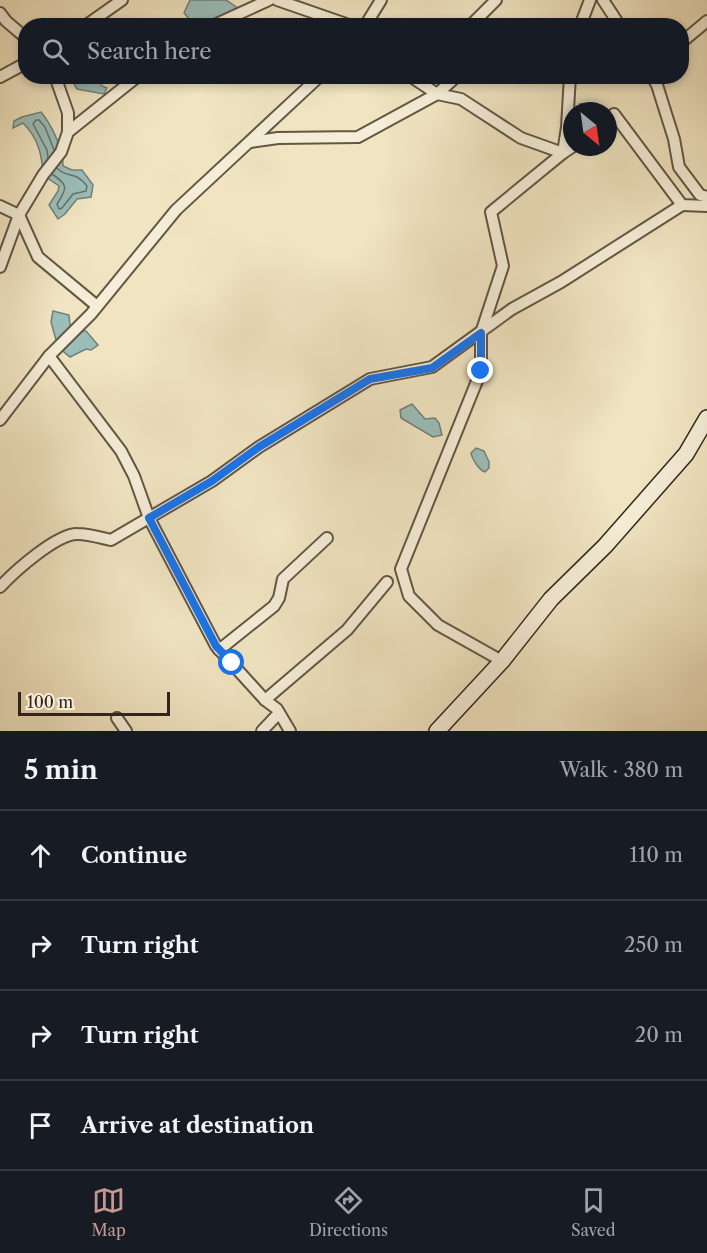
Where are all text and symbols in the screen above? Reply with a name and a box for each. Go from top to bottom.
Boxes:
search box [18,18,689,84]
icon: search [39,35,72,68]
text: Search here [87,38,212,65]
north arrow [563,102,617,156]
route end [467,357,493,383]
route start [218,649,244,675]
scale bar [18,689,170,716]
text: 100 m [27,692,73,712]
text: 5 min [24,754,98,786]
text: Walk · 380 m [559,758,683,782]
icon: ahead [24,839,57,872]
text: Continue [81,842,187,869]
text: 110 m [630,843,683,867]
icon: right [24,929,57,962]
text: Turn right [81,932,199,959]
text: 250 m [624,933,683,957]
icon: right [24,1019,57,1052]
text: Turn right [81,1022,199,1049]
text: 20 m [635,1023,683,1047]
icon: arrive [24,1109,57,1142]
text: Arrive at destination [81,1112,314,1139]
tab: Map [92,1184,126,1240]
tab: Directions [309,1184,388,1240]
tab: Saved [571,1184,615,1240]

